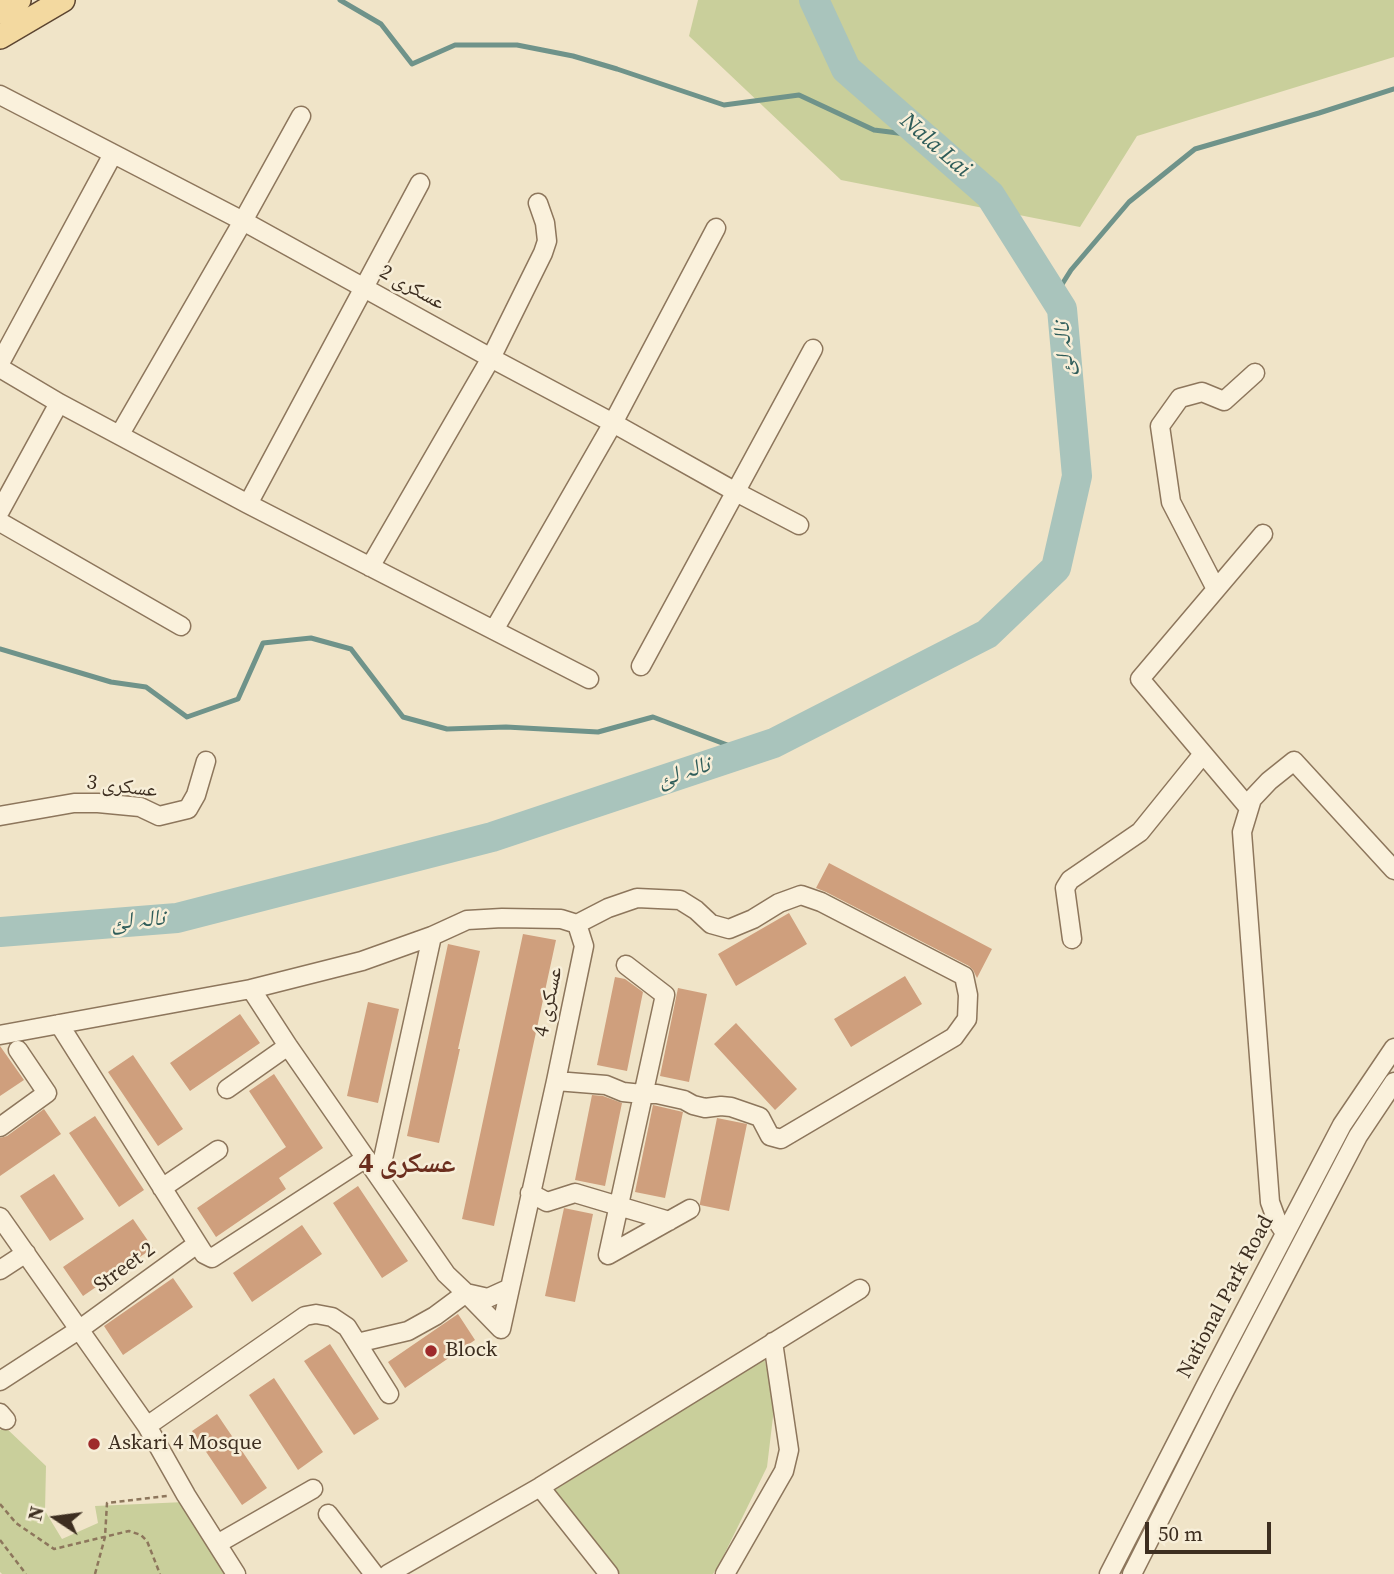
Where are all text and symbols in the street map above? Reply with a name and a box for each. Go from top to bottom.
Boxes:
water label: Nala Lai [894,108,976,184]
street label: عسکری 2 [375,260,449,316]
water label: نالہ لئ [1049,321,1081,377]
water label: نالہ لئ [654,752,714,794]
street label: عسکری 3 [85,770,159,804]
water label: نالہ لئ [110,905,166,937]
street label: عسکری 4 [529,965,569,1039]
district label: عسکری 4 [358,1148,456,1182]
street label: National Park Road [1172,1211,1280,1383]
street label: Street 2 [89,1237,161,1299]
place label: Block [445,1338,497,1364]
marker: Block [423,1343,439,1359]
place label: Askari 4 Mosque [108,1431,262,1457]
marker: Askari 4 Mosque [86,1436,102,1452]
north arrow [21,1483,91,1553]
text: N [21,1504,50,1523]
scale bar [1149,1508,1275,1552]
text: 50 m [1158,1519,1203,1548]

